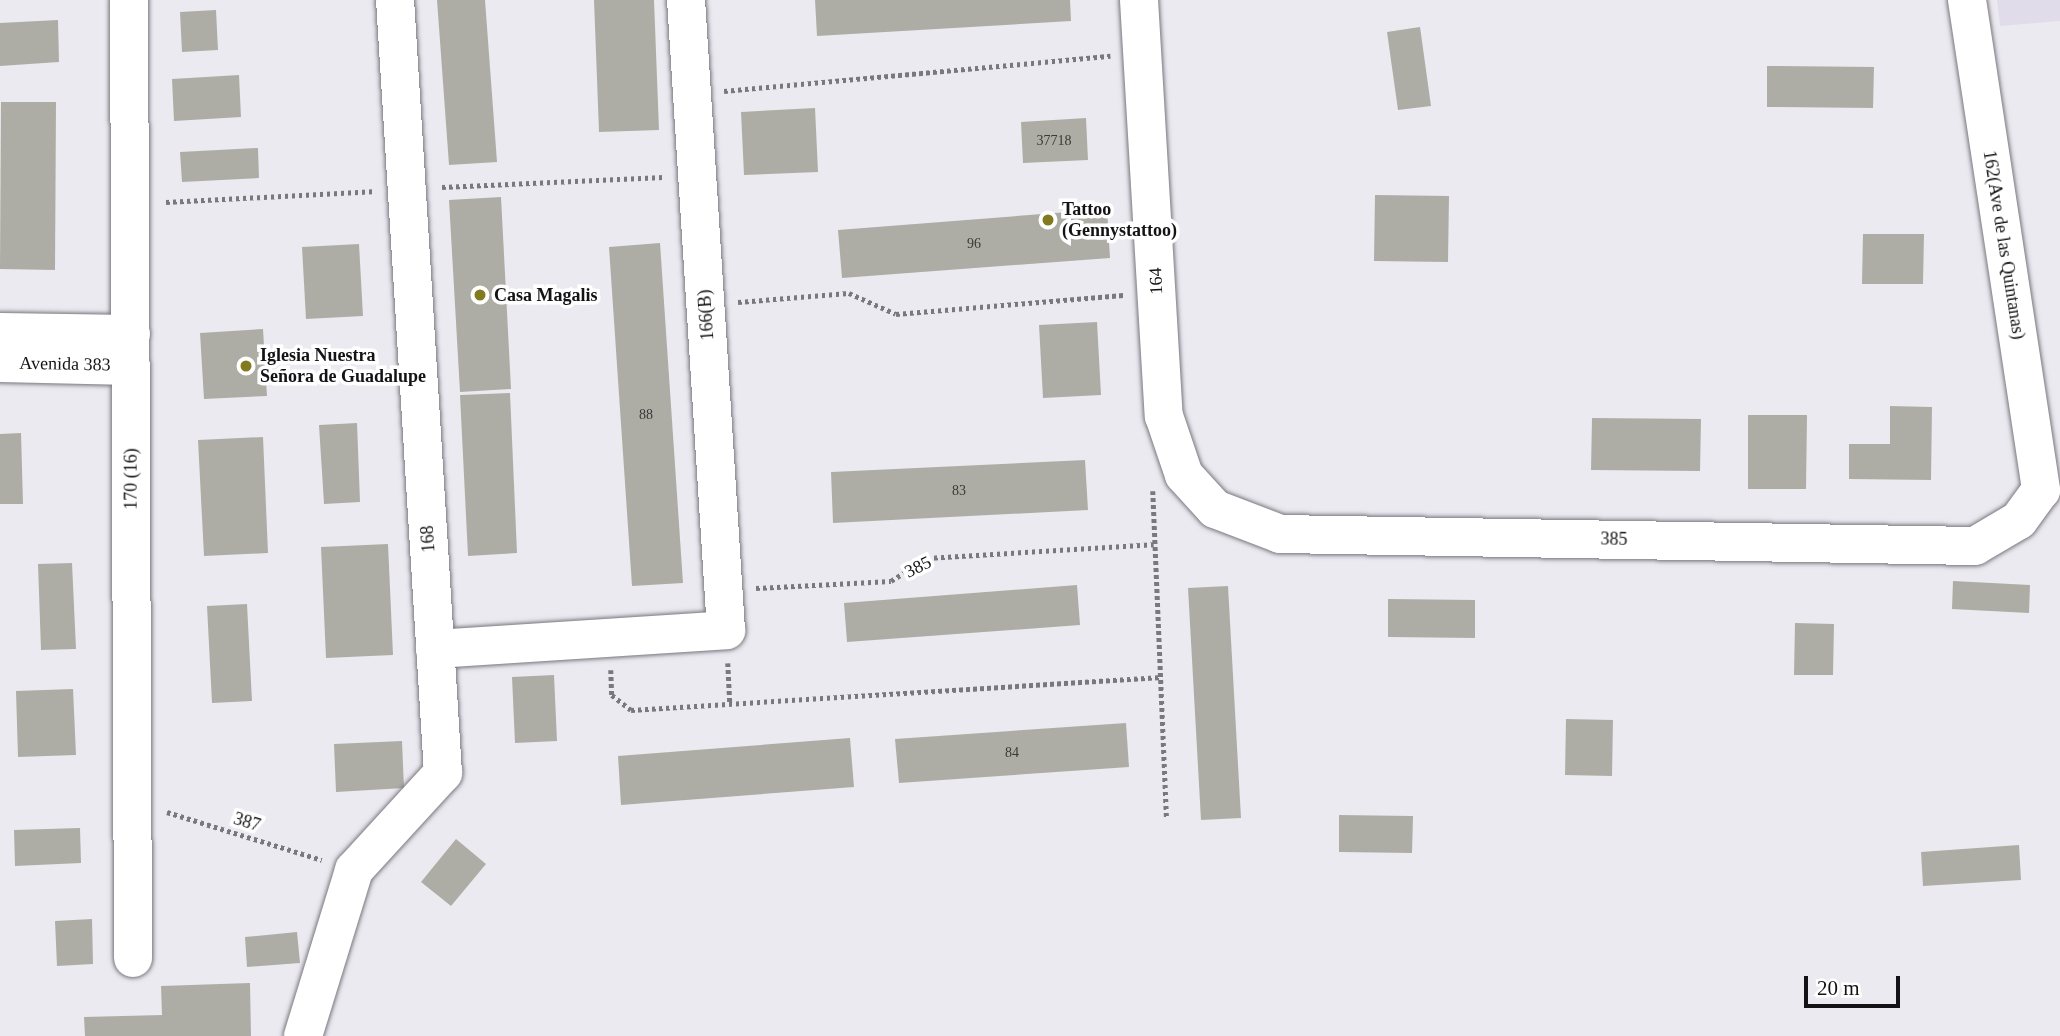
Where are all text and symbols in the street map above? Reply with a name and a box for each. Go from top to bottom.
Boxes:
house number: 37718 [1036,133,1072,149]
street label: 162(Ave de las Quintanas) [1978,149,2030,341]
place label: Tattoo (Gennystattoo) [1062,199,1177,242]
marker: Tattoo (Gennystattoo) [1040,212,1056,228]
house number: 96 [967,236,981,252]
street label: 164 [1145,267,1167,295]
place label: Casa Magalis [494,284,598,306]
marker: Casa Magalis [472,287,488,303]
street label: 166(B) [693,289,719,341]
place label: Iglesia Nuestra Señora de Guadalupe [260,345,426,388]
street label: Avenida 383 [19,352,111,376]
marker: Iglesia Nuestra Señora de Guadalupe [238,358,254,374]
house number: 88 [639,407,653,423]
street label: 170 (16) [120,448,142,510]
house number: 83 [952,483,966,499]
street label: 168 [416,525,440,553]
street label: 385 [1600,528,1628,550]
street label: 385 [901,551,935,583]
house number: 84 [1005,745,1019,761]
street label: 387 [231,808,263,836]
scale bar [1808,962,1904,1006]
text: 20 m [1817,976,1860,1000]

